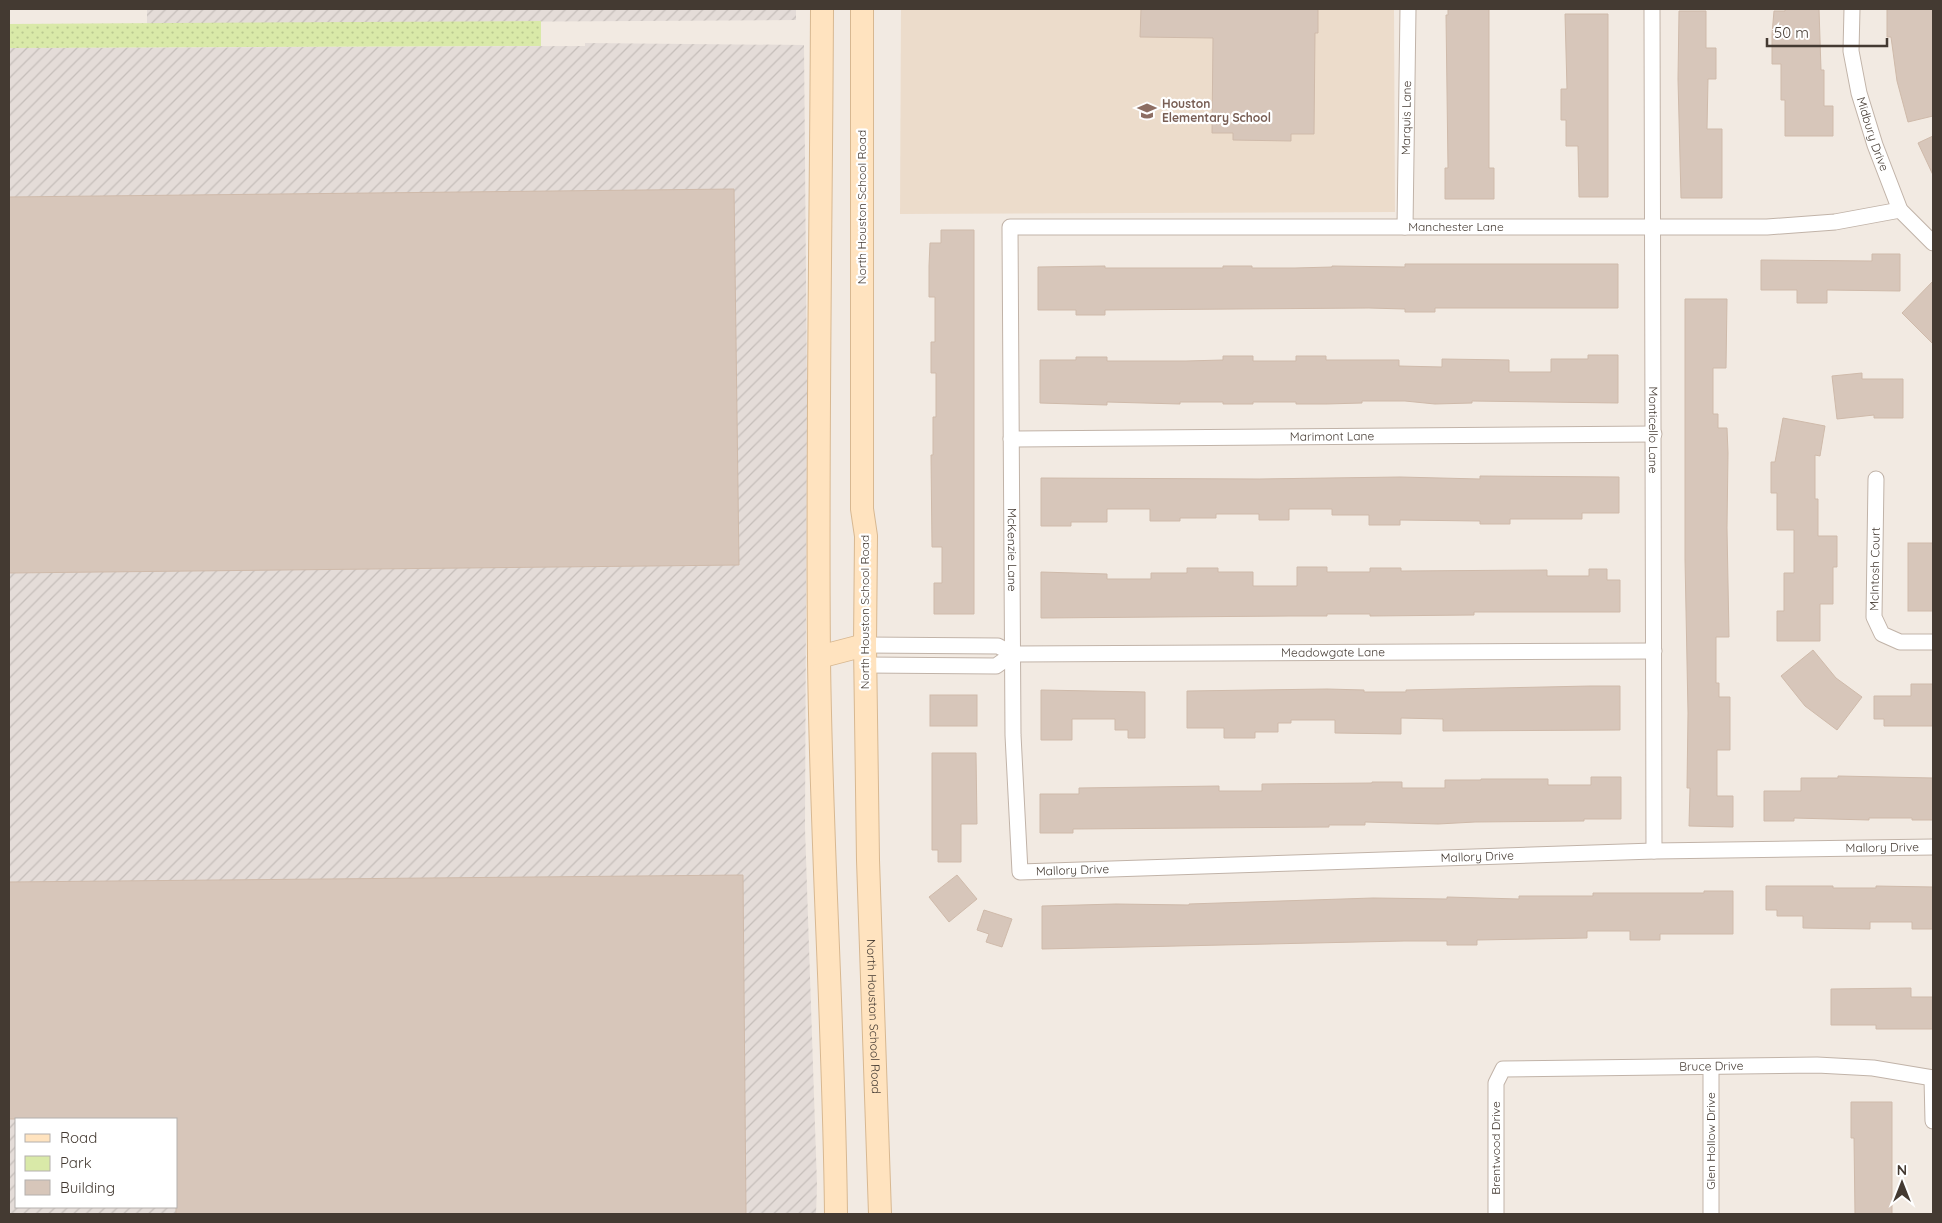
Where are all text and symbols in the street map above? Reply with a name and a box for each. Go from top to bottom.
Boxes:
scale bar [1767,15,1887,47]
text: 50 m [1774,23,1809,42]
street label: Marquis Lane [1398,80,1414,155]
street label: Midbury Drive [1854,95,1892,173]
place label: Houston Elementary School [1162,96,1271,125]
school or university icon: Houston Elementary School [1136,100,1158,122]
street label: North Houston School Road [854,130,869,284]
street label: Manchester Lane [1408,219,1504,234]
street label: Monticello Lane [1646,386,1661,474]
street label: Marimont Lane [1290,428,1374,444]
street label: McKenzie Lane [1005,508,1020,592]
street label: McIntosh Court [1866,527,1883,611]
street label: North Houston School Road [857,535,872,689]
street label: Meadowgate Lane [1281,644,1385,660]
street label: Mallory Drive [1845,839,1919,855]
street label: Mallory Drive [1440,848,1514,865]
street label: Mallory Drive [1035,861,1110,878]
street label: North Houston School Road [864,939,884,1094]
street label: Bruce Drive [1679,1058,1744,1074]
street label: Glen Hollow Drive [1703,1092,1718,1190]
street label: Brentwood Drive [1488,1101,1503,1195]
legend [15,1118,178,1208]
text: Road [60,1128,97,1147]
text: Park [60,1153,92,1172]
north arrow [1877,1158,1927,1208]
text: N [1897,1161,1907,1179]
text: Building [60,1178,115,1197]

